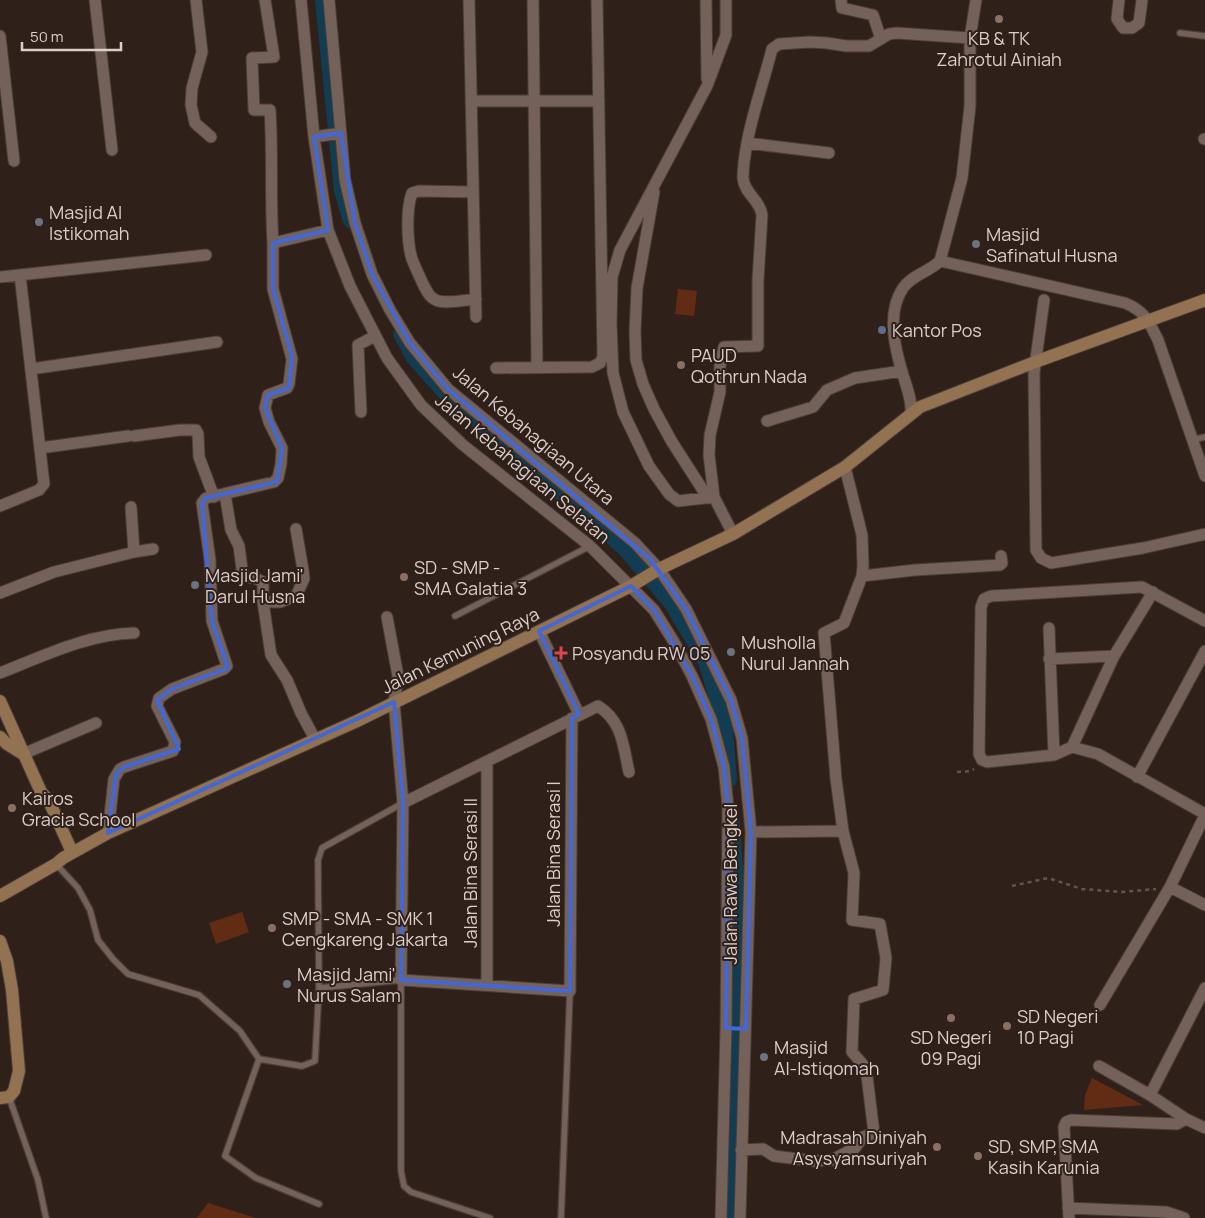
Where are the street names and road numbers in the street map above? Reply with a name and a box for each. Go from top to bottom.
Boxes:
street label: Jalan Kebahagiaan Utara [448,360,620,510]
street label: Jalan Kebahagiaan Selatan [430,388,616,548]
street label: Jalan Kemuning Raya [377,601,543,699]
street label: Jalan Bina Serasi I [541,781,565,927]
street label: Jalan Bina Serasi II [458,798,482,948]
street label: Jalan Rawa Bengkel [718,804,742,964]

